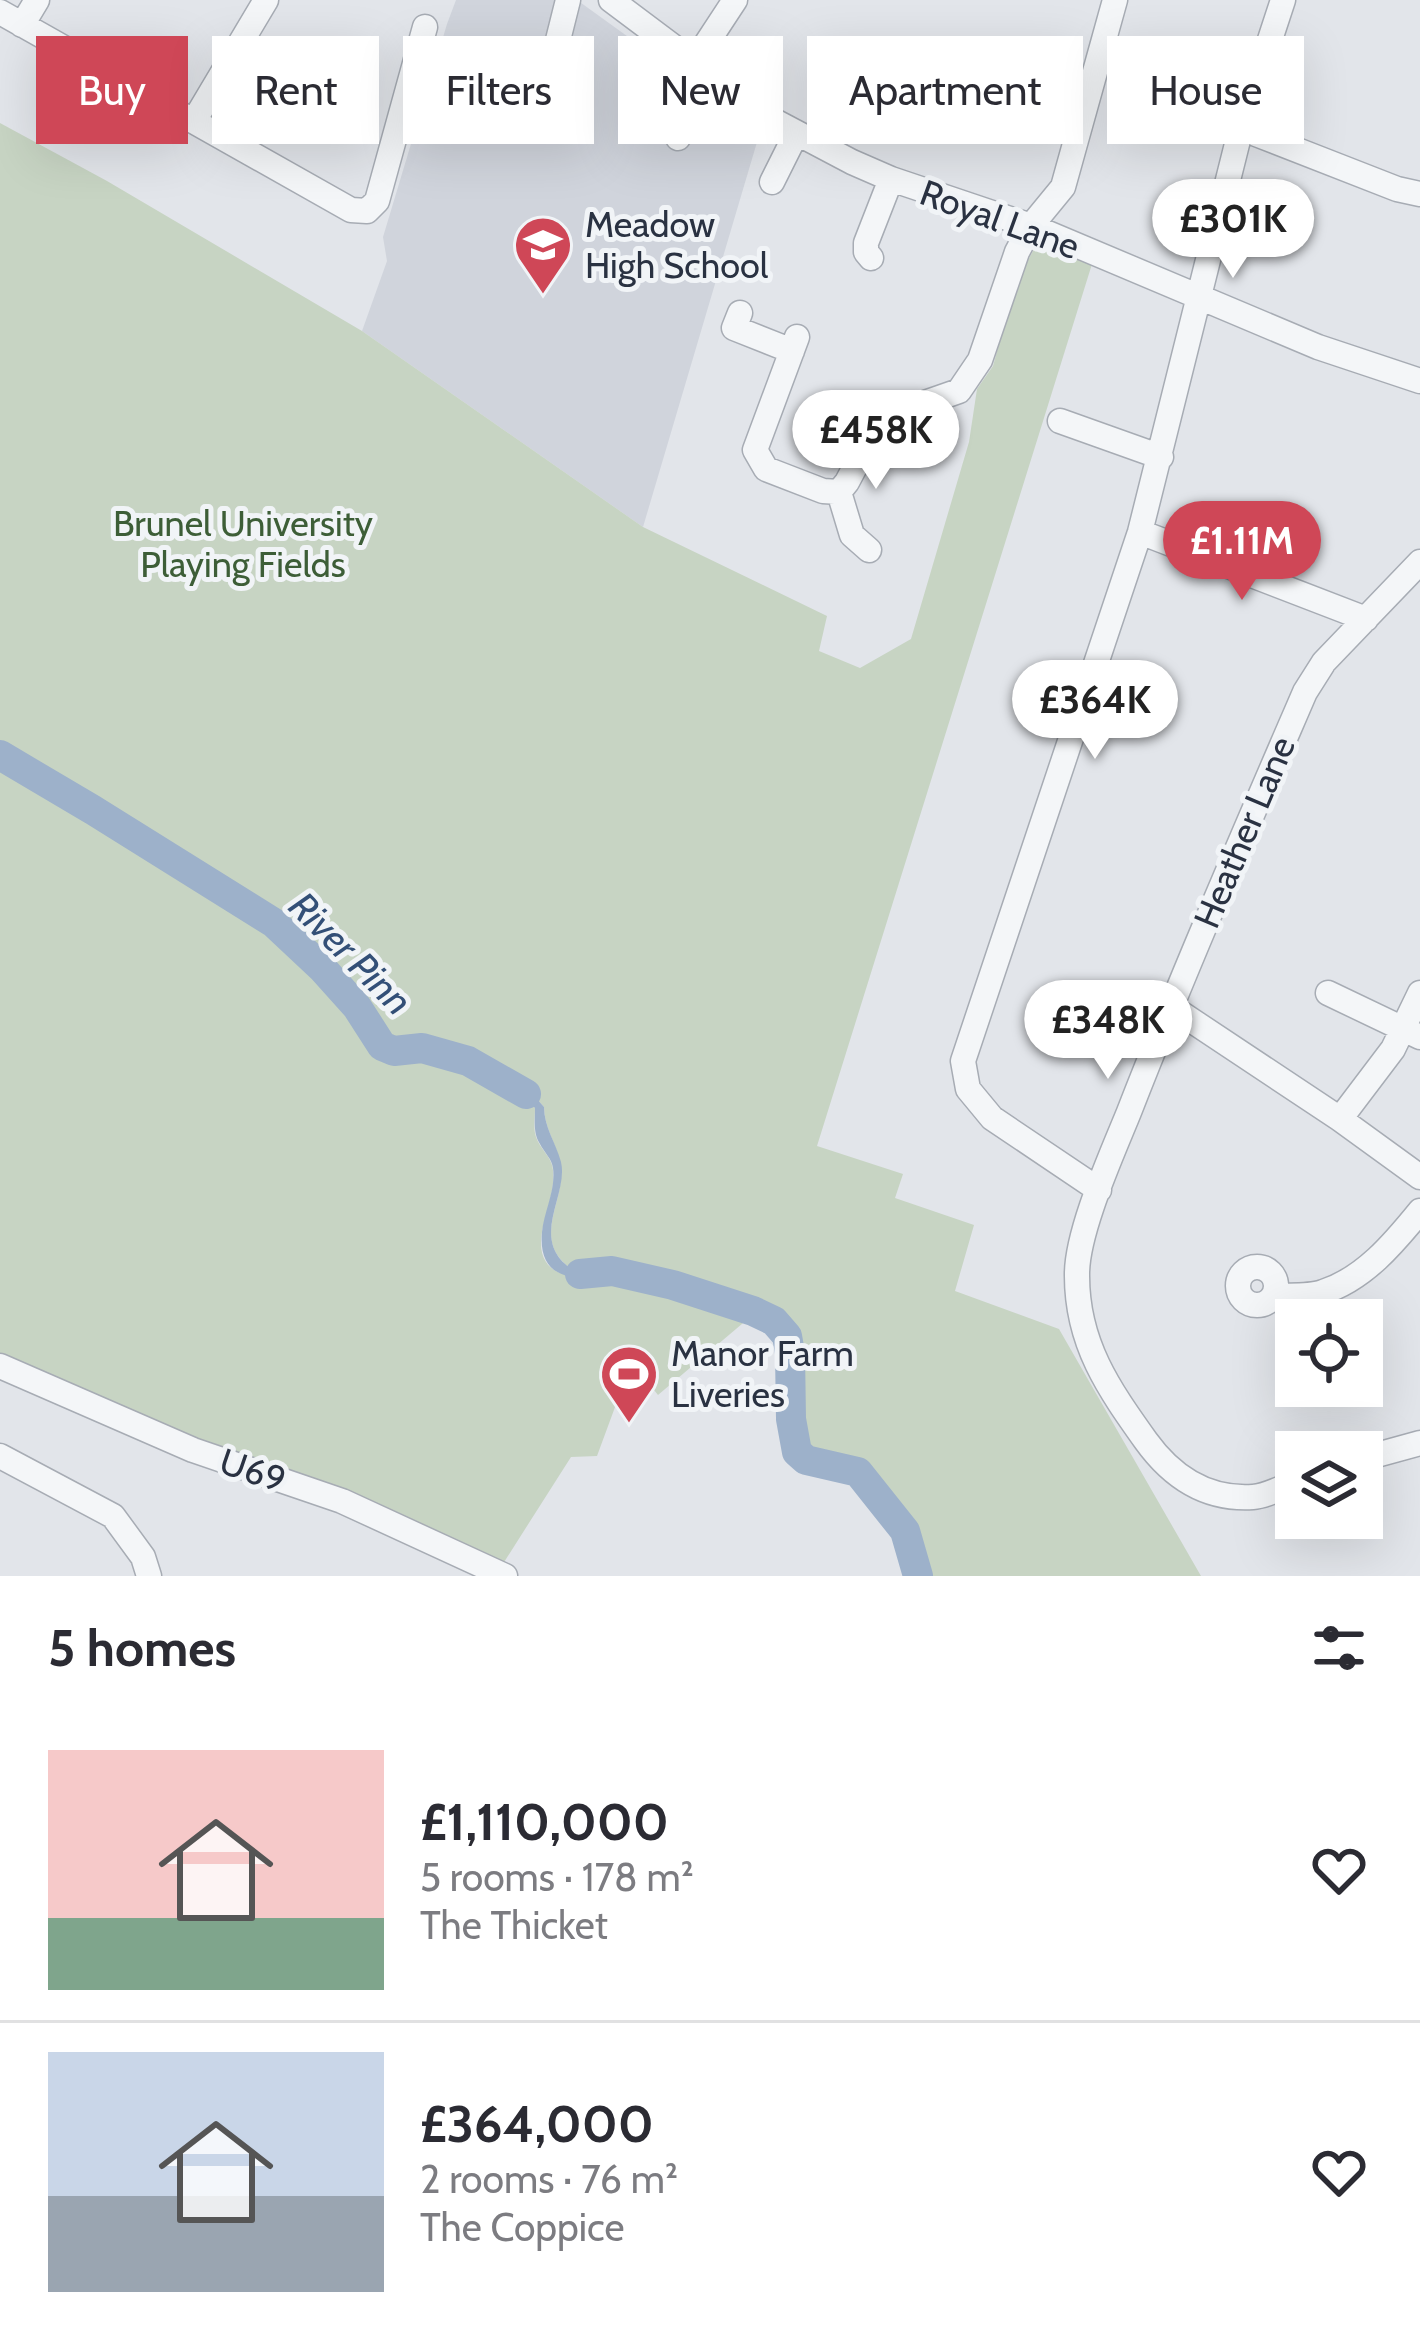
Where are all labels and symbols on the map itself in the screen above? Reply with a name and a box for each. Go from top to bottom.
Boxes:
street label: Royal Lane [914,170,1086,268]
pin: £301K [1149,179,1317,281]
place label: Meadow High School [585,202,769,287]
school or university icon: Meadow High School [512,214,574,296]
pin: £458K [792,390,960,492]
park label: Brunel University Playing Fields [113,501,373,586]
pin: £1.11M [1144,501,1340,603]
pin: £364K [1011,660,1179,762]
street label: Heather Lane [1184,730,1304,934]
water label: River Pinn [280,882,422,1024]
pin: £348K [1024,980,1192,1082]
place label: Manor Farm Liveries [671,1331,854,1416]
sports icon: Manor Farm Liveries [598,1343,660,1425]
street label: U69 [214,1438,292,1502]

